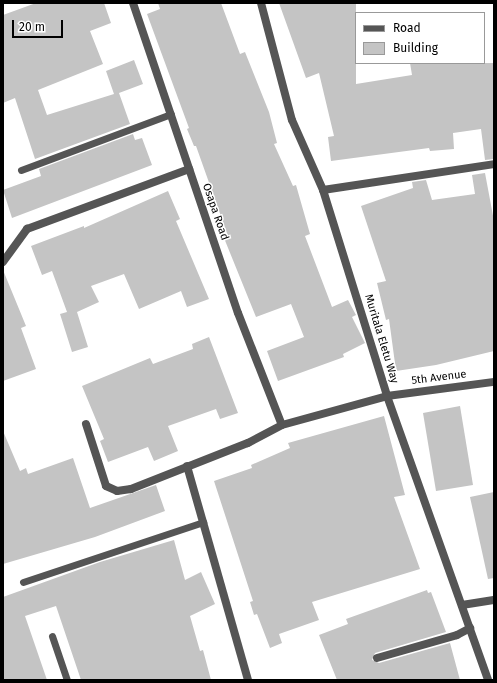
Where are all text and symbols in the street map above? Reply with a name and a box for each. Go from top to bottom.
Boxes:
scale bar [14,12,65,38]
legend [355,12,485,64]
text: 20 m [19,20,45,34]
text: Road [393,21,421,35]
text: Building [393,41,438,55]
street label: Osapa Road [199,182,231,242]
street label: Muritala Eletu Way [361,293,401,385]
street label: 5th Avenue [411,368,467,388]

